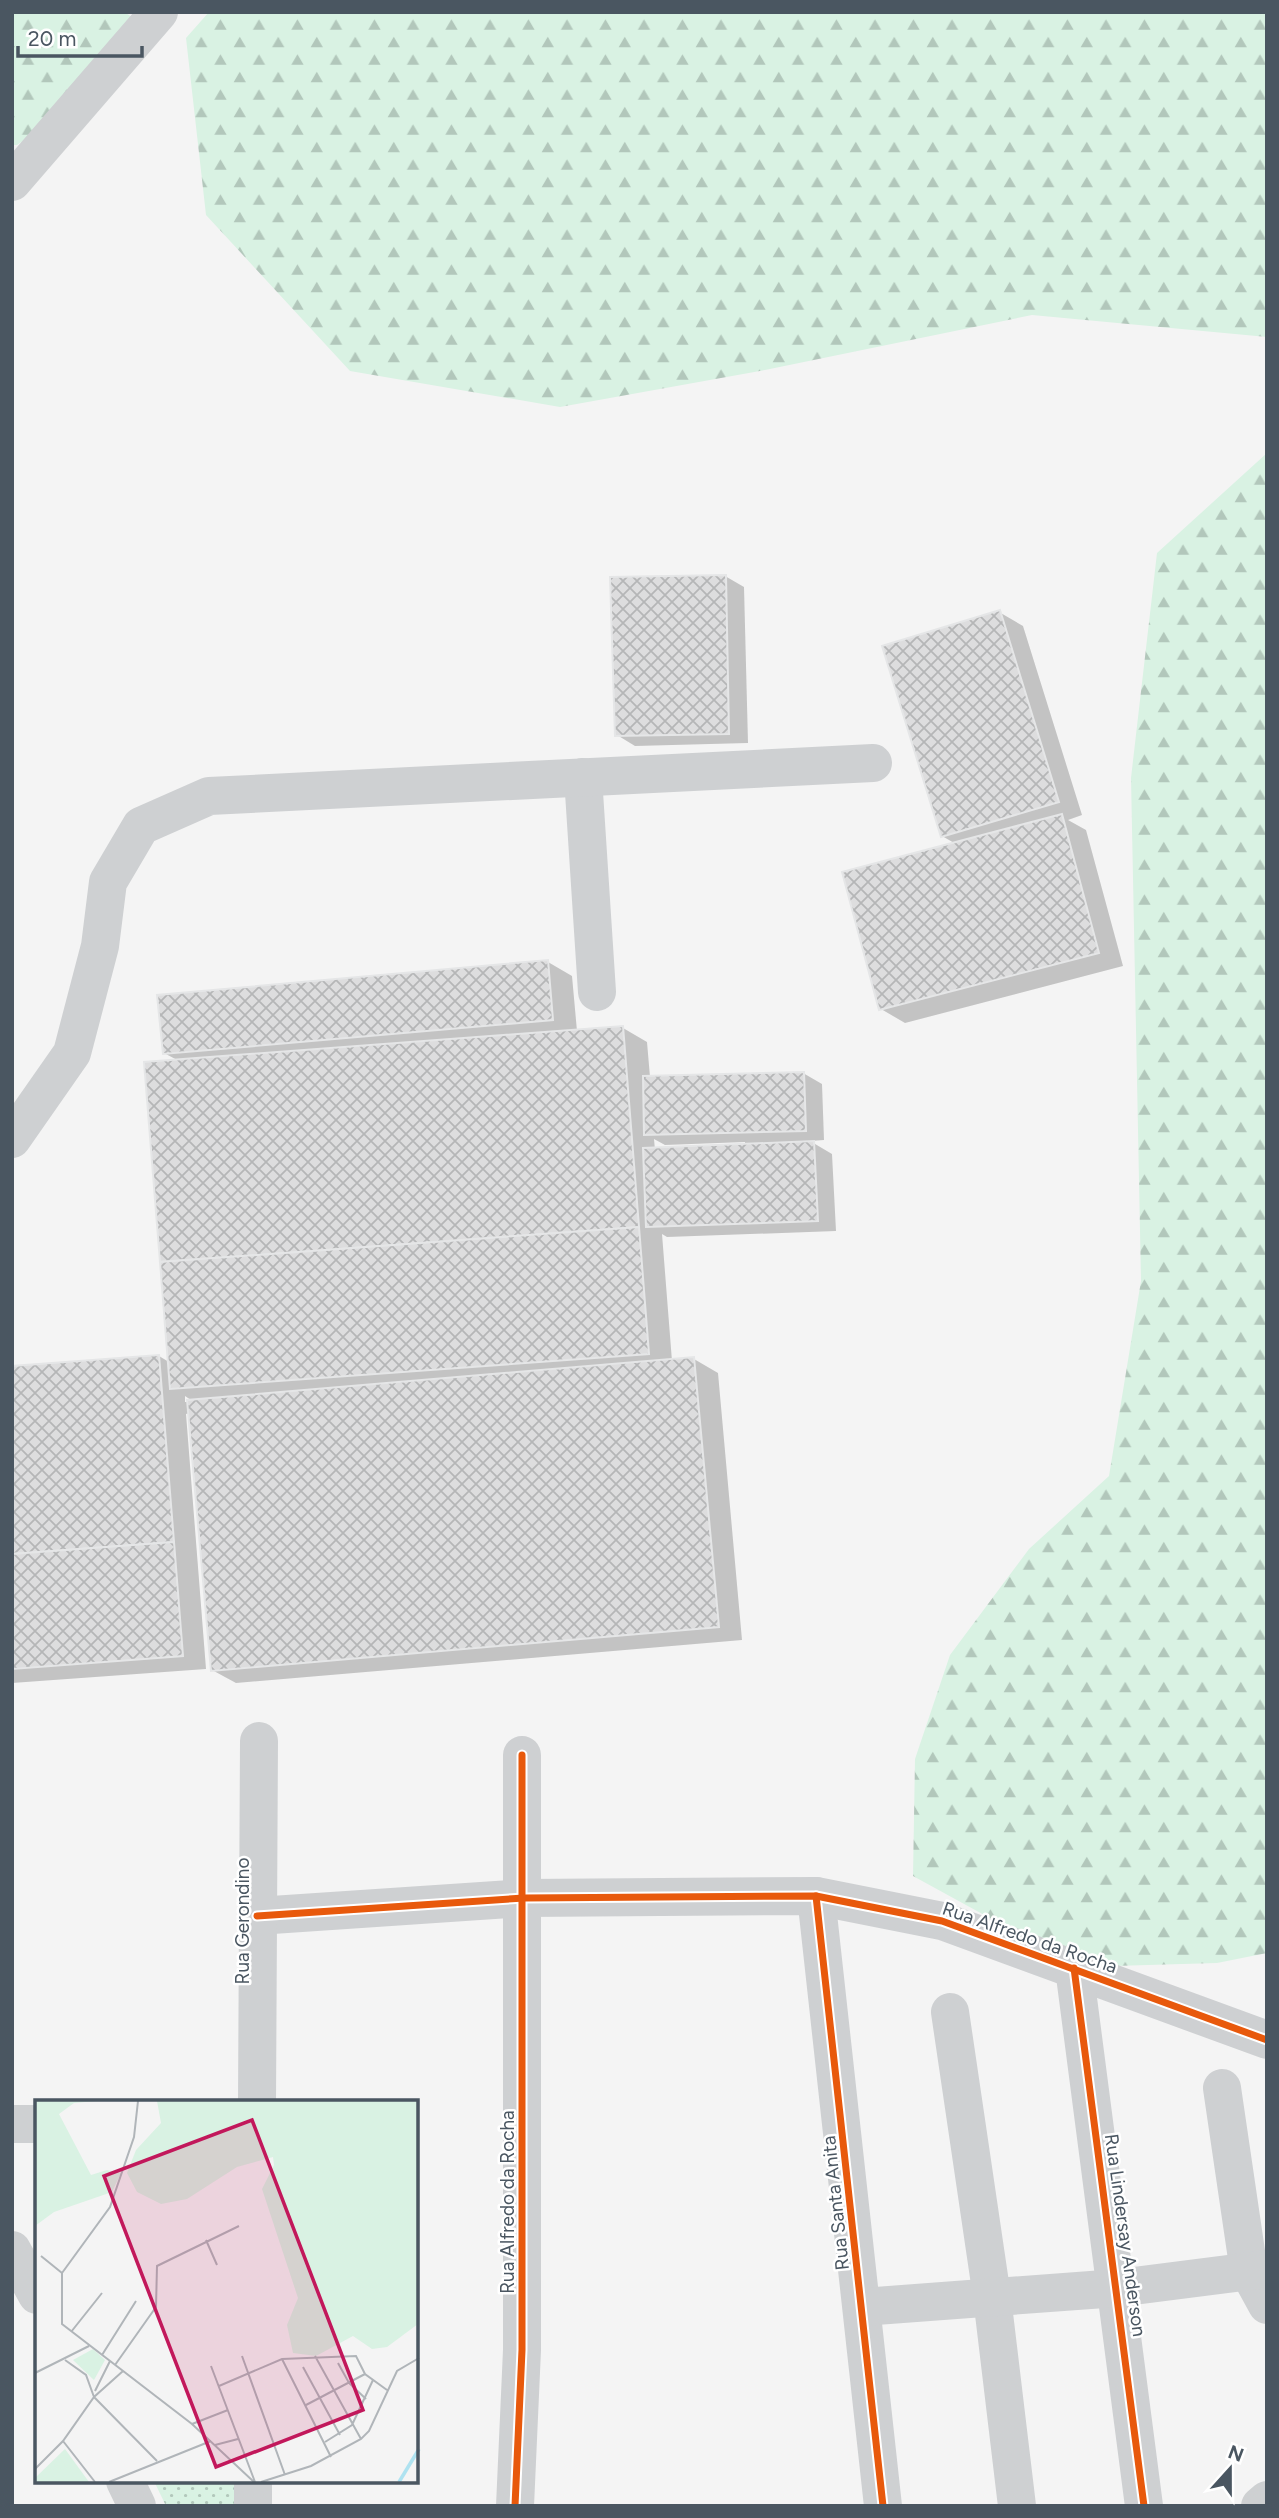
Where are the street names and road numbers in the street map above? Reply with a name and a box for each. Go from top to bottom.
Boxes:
street label: Rua Gerondino [231,1858,254,1984]
street label: Rua Alfredo da Rocha [939,1897,1120,1978]
street label: Rua Alfredo da Rocha [496,2110,519,2294]
street label: Rua Lindersay Anderson [1100,2132,1151,2338]
street label: Rua Santa Anita [817,2135,854,2271]

